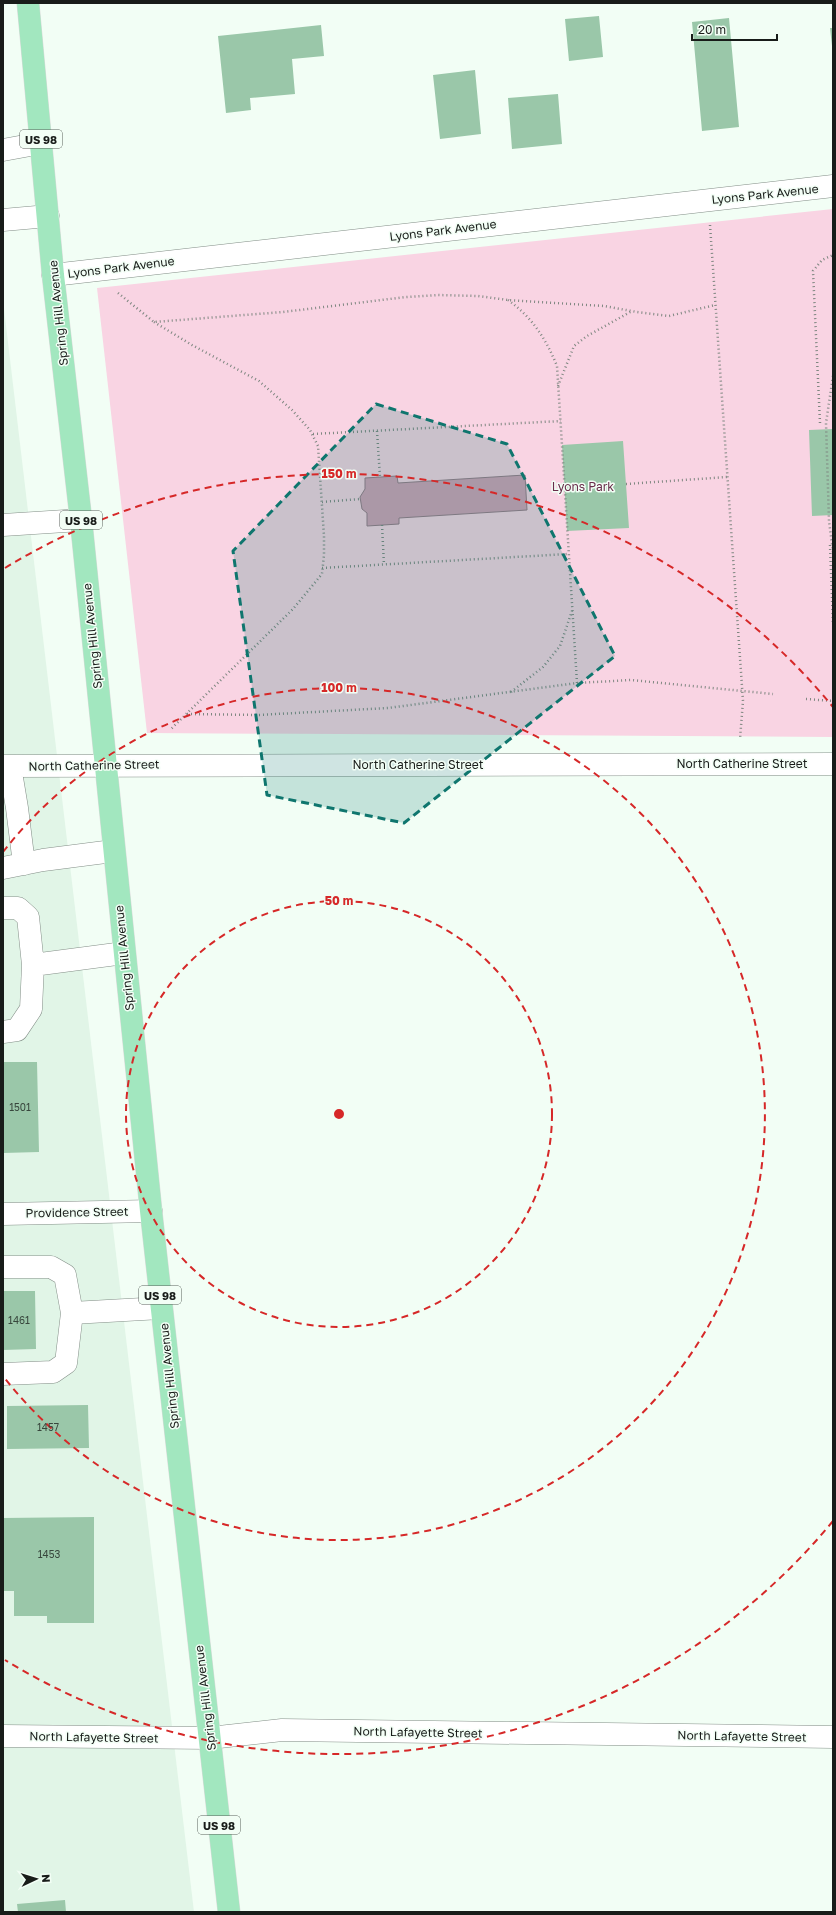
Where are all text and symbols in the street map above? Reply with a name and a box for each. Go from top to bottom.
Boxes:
scale bar [692,16,777,42]
text: 20 m [698,22,726,37]
road number: US 98 [20,130,62,148]
street label: Lyons Park Avenue [711,181,819,207]
street label: Lyons Park Avenue [389,216,497,244]
street label: Lyons Park Avenue [67,253,175,281]
street label: Spring Hill Avenue [45,259,71,367]
text: 150 m [322,466,356,481]
park label: Lyons Park [552,479,614,494]
road number: US 98 [60,511,102,529]
street label: Spring Hill Avenue [79,582,105,690]
text: 100 m [321,680,357,695]
street label: North Catherine Street [28,756,160,774]
street label: North Catherine Street [676,756,808,771]
street label: North Catherine Street [352,757,484,772]
text: 50 m [325,893,353,908]
street label: Spring Hill Avenue [111,904,137,1012]
house number: 1501 [9,1101,31,1113]
centre of rings [332,1107,346,1121]
street label: Providence Street [25,1204,129,1220]
road number: US 98 [139,1286,181,1304]
house number: 1461 [8,1314,30,1326]
street label: Spring Hill Avenue [156,1322,182,1430]
house number: 1457 [37,1421,59,1433]
house number: 1453 [38,1548,60,1560]
street label: Spring Hill Avenue [191,1644,219,1752]
street label: North Lafayette Street [353,1723,483,1741]
street label: North Lafayette Street [677,1727,807,1745]
street label: North Lafayette Street [29,1728,159,1746]
road number: US 98 [198,1816,240,1834]
north arrow [16,1859,56,1899]
text: N [40,1874,53,1883]

